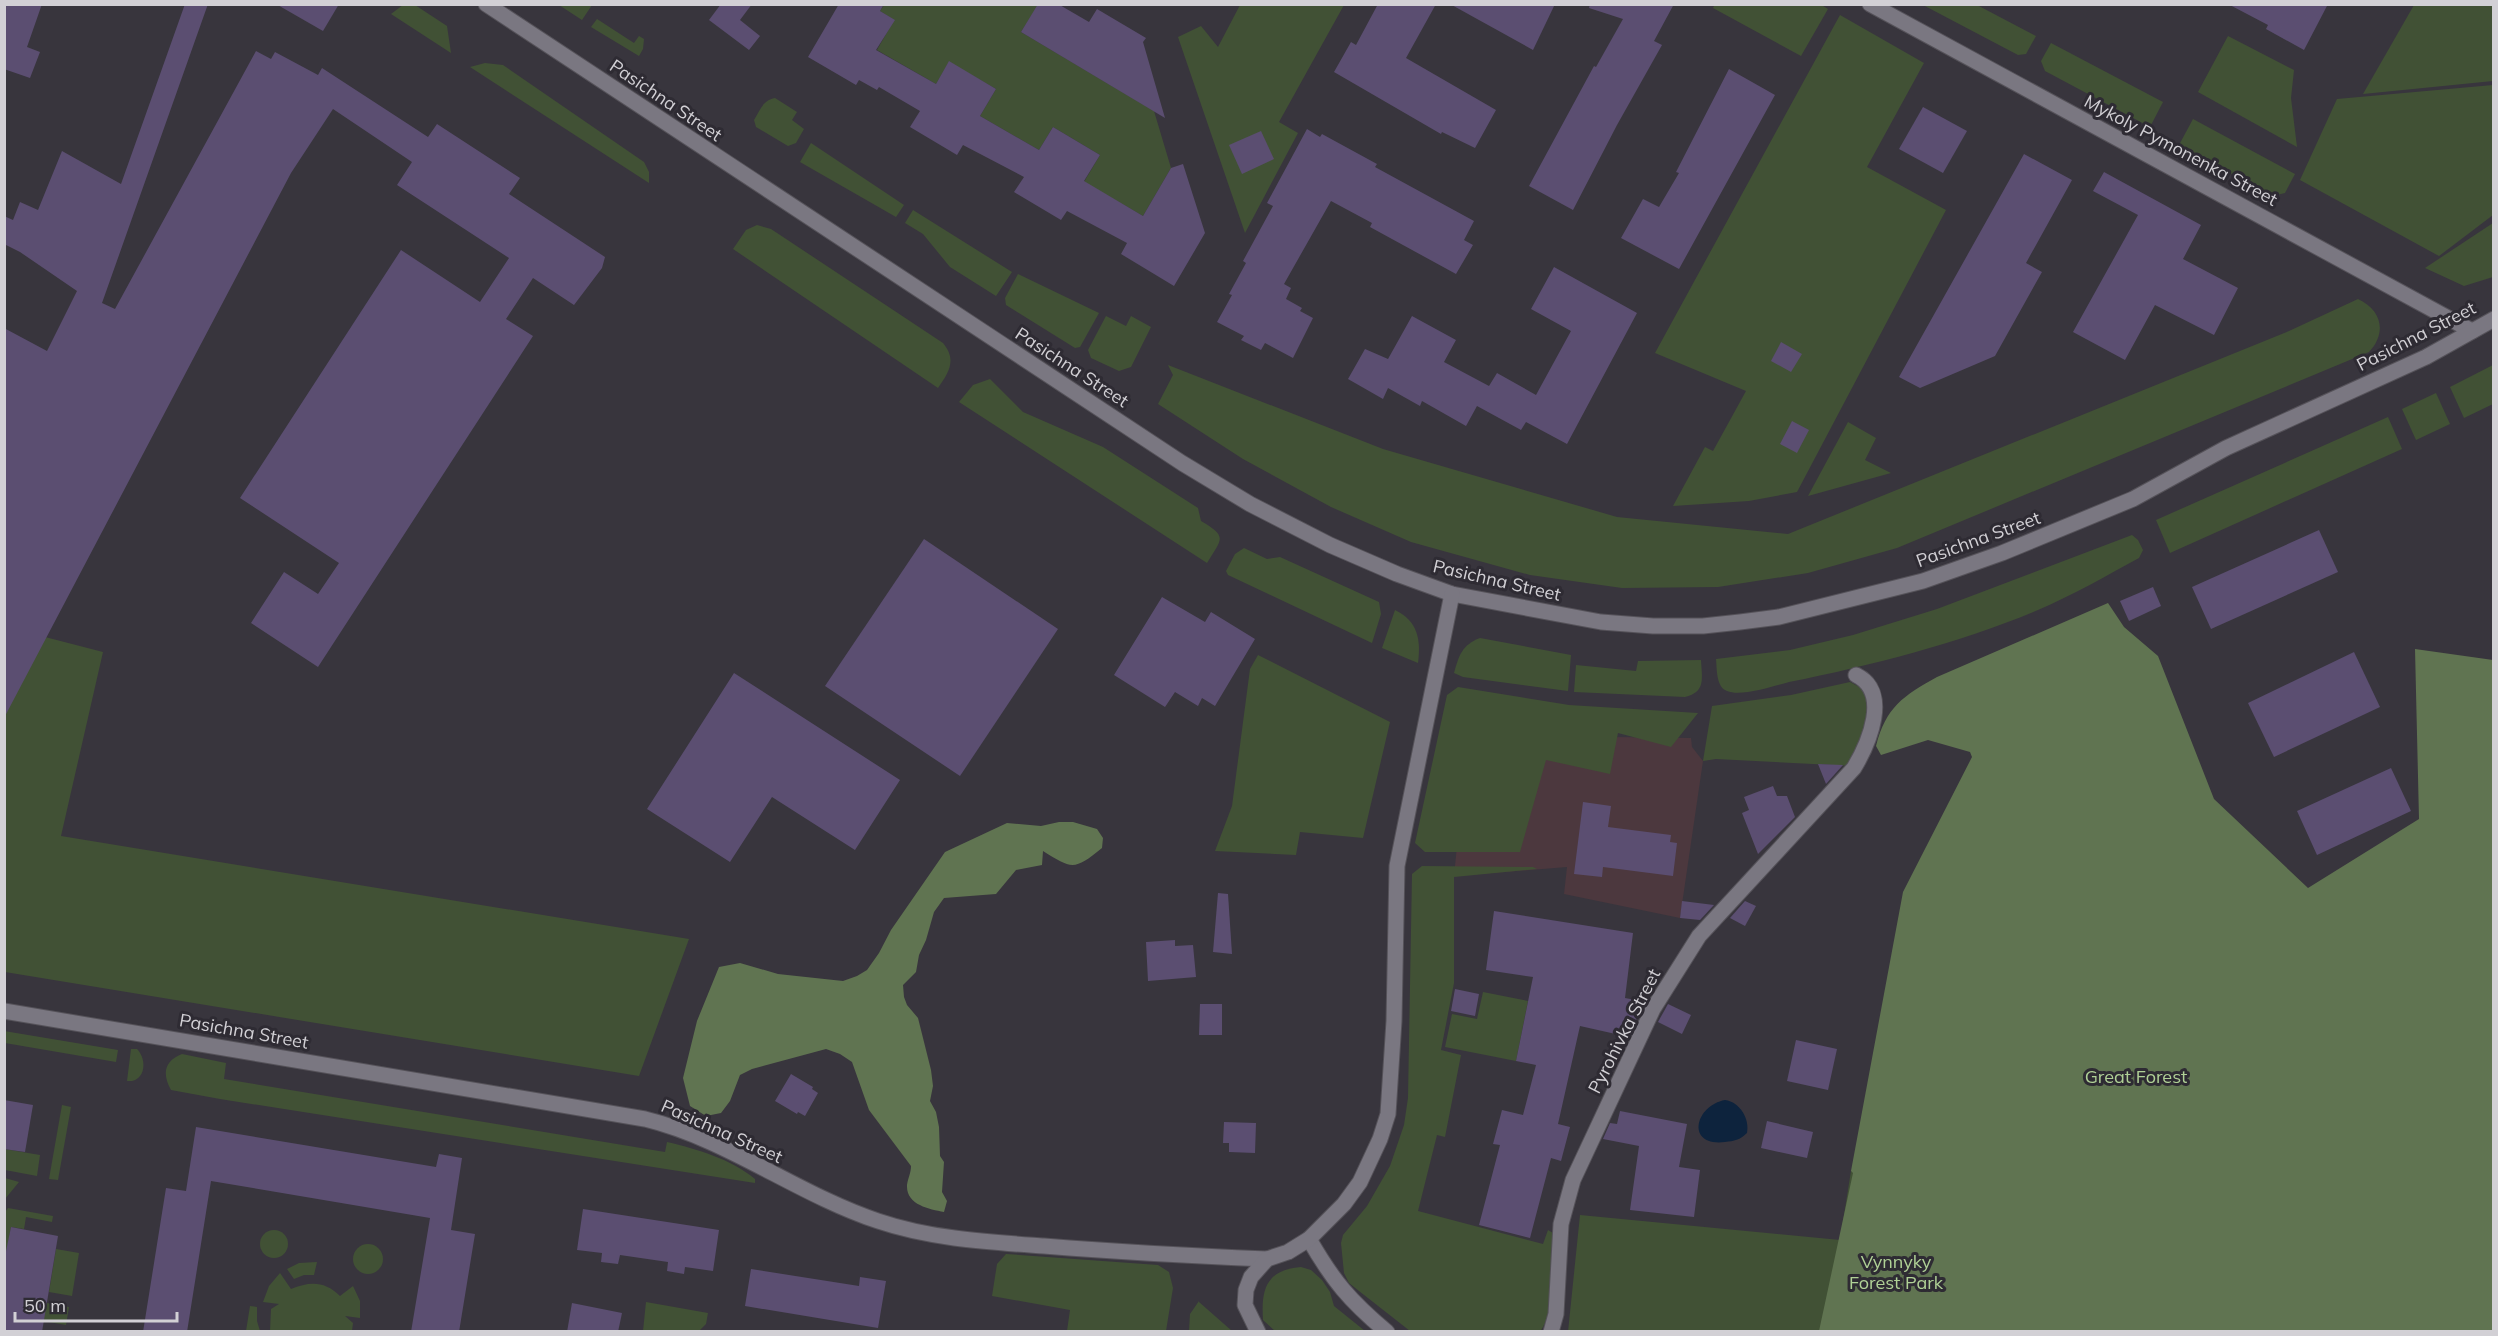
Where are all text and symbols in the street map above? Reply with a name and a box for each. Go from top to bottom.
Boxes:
street label: Pasichna Street [605,54,727,146]
street label: Mykoly Pymonenka Street [2080,89,2282,211]
street label: Pasichna Street [2353,296,2479,376]
street label: Pasichna Street [1011,322,1133,412]
street label: Pasichna Street [1913,506,2043,572]
street label: Pasichna Street [1431,554,1563,606]
street label: Pyrohivka Street [1583,965,1665,1097]
street label: Pasichna Street [178,1008,310,1054]
park label: Great Forest [2085,1065,2187,1088]
street label: Pasichna Street [658,1094,786,1168]
park label: Vynnyky Forest Park [1849,1250,1944,1294]
scale bar [15,1285,177,1323]
text: 50 m [24,1294,66,1317]

